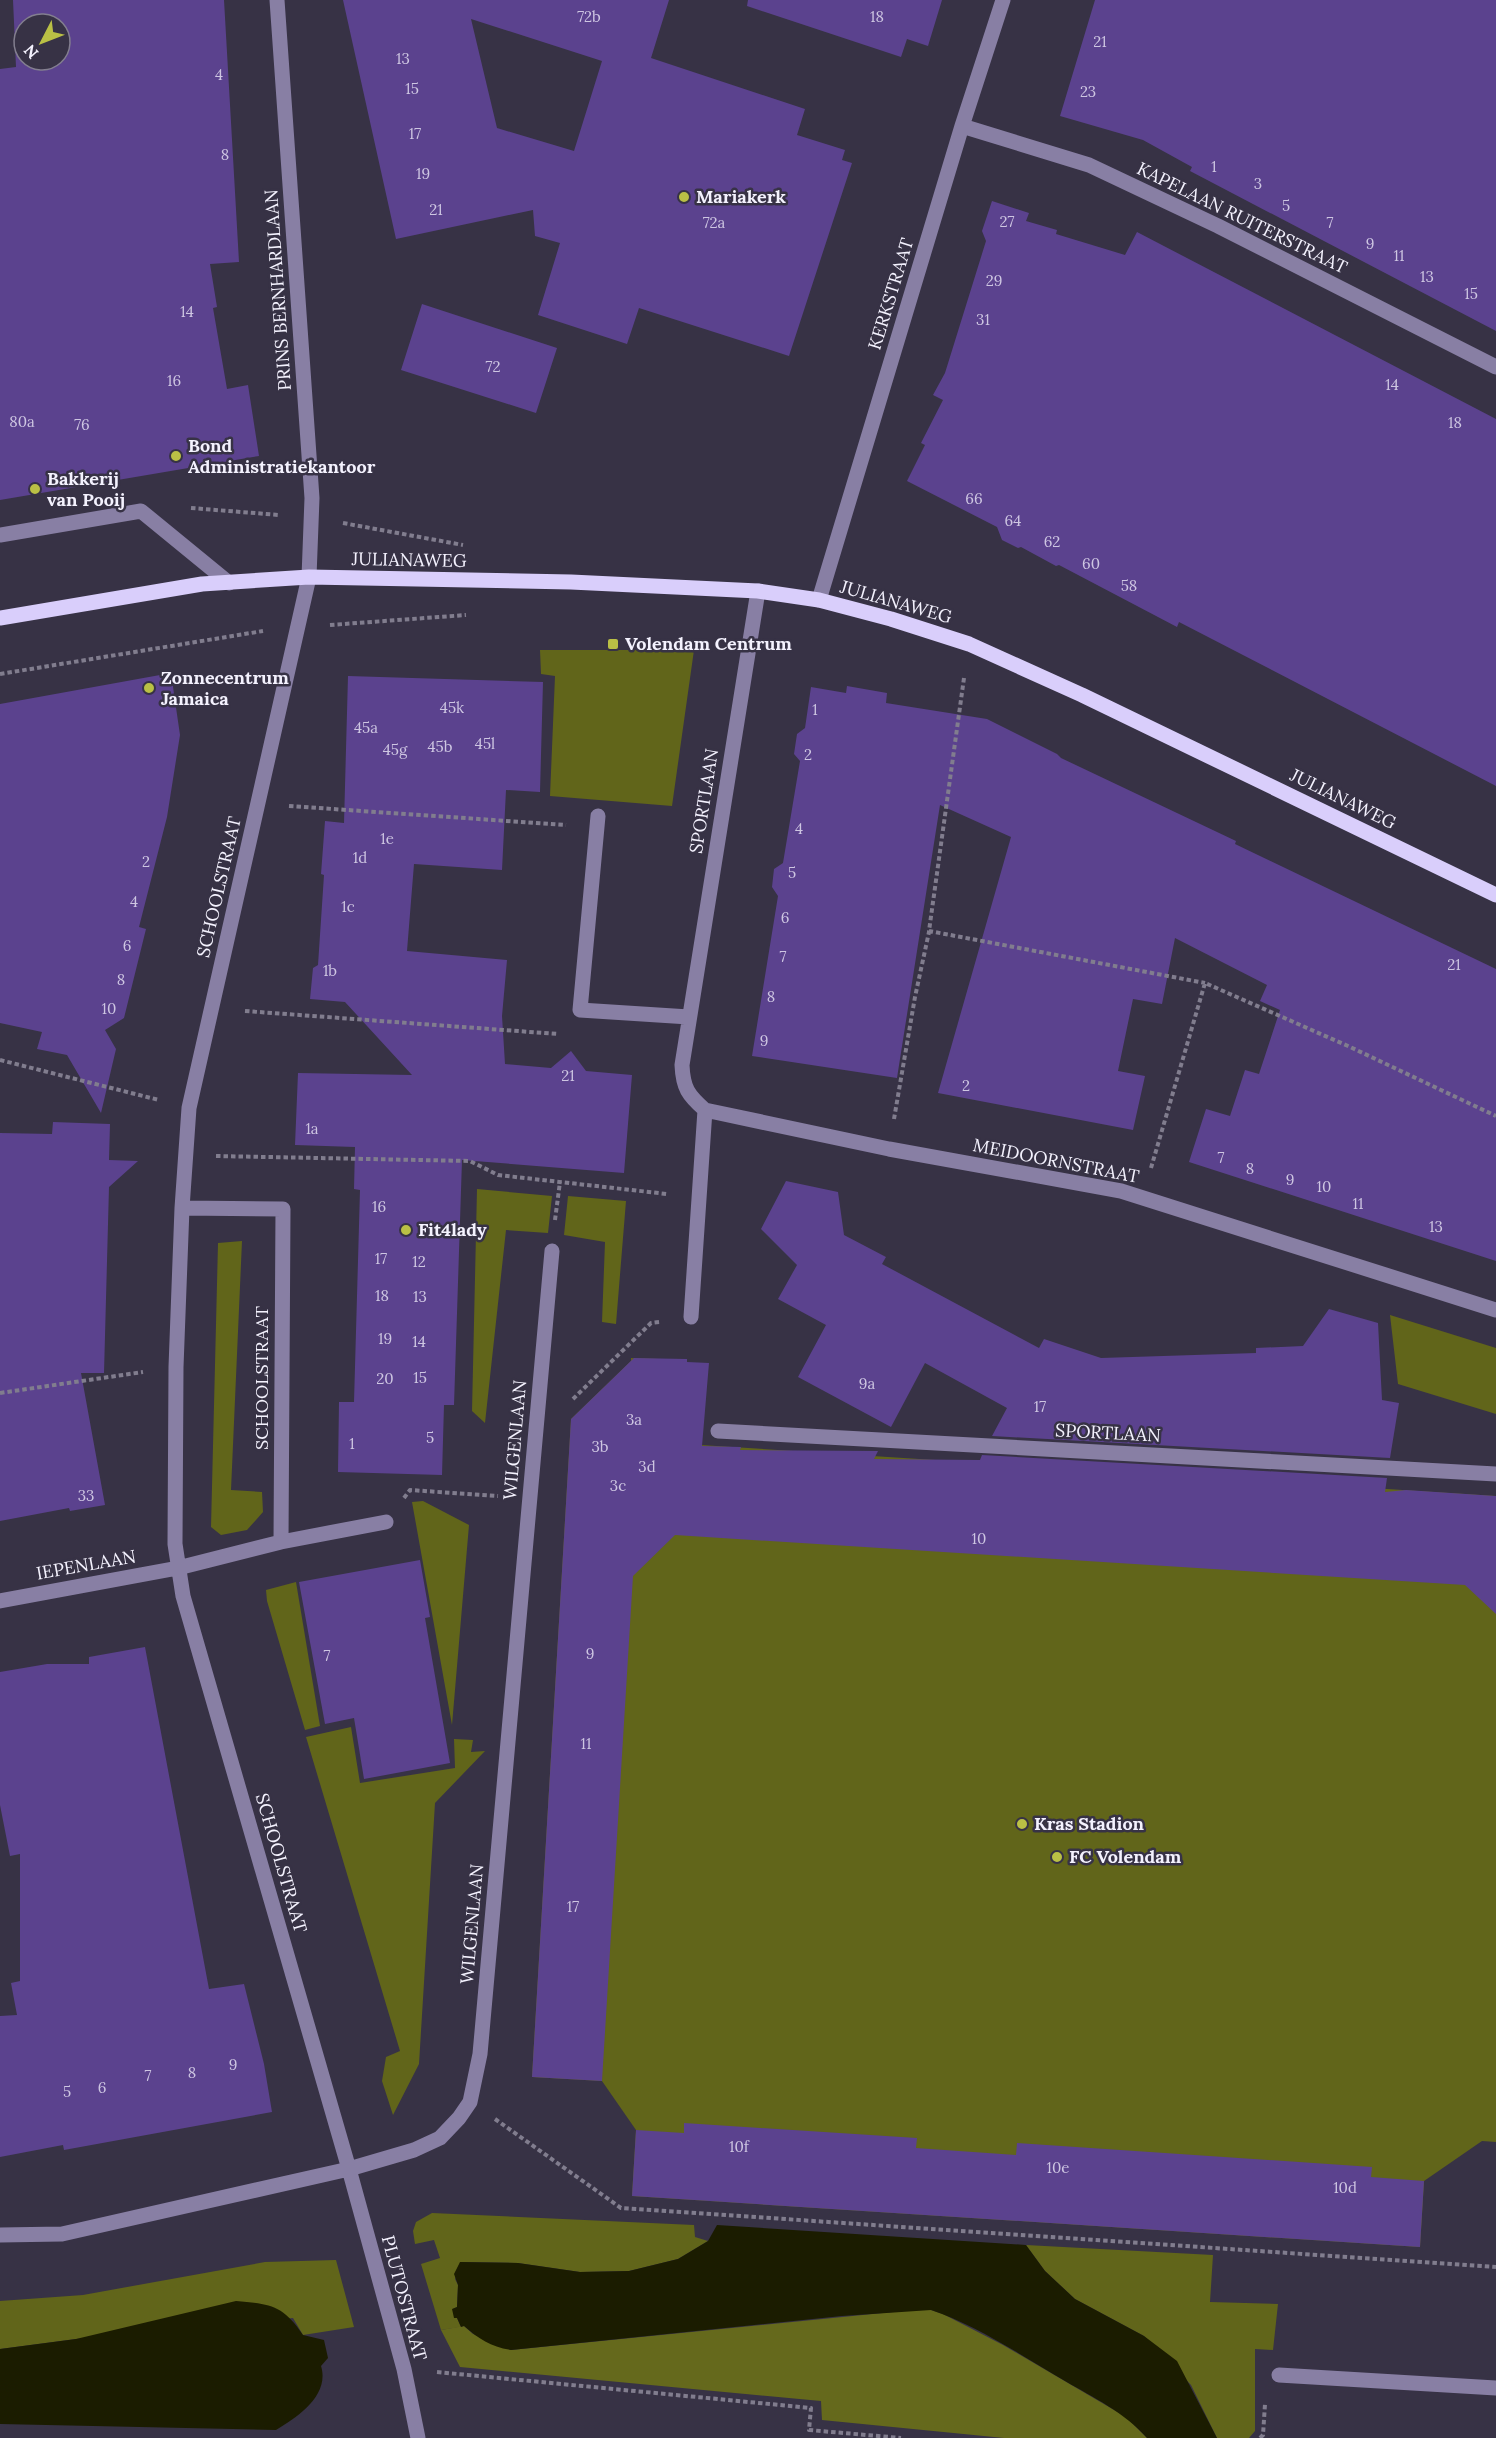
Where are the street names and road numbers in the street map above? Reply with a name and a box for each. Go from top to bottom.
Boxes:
street label: KAPELAAN RUITERSTRAAT [1133,157,1352,279]
street label: PRINS BERNHARDLAAN [259,189,296,391]
street label: KERKSTRAAT [863,235,919,352]
street label: JULIANAWEG [350,547,467,572]
street label: JULIANAWEG [837,574,955,628]
street label: SPORTLAAN [684,747,723,855]
street label: JULIANAWEG [1286,763,1400,834]
street label: SCHOOLSTRAAT [191,814,246,960]
street label: MEIDOORNSTRAAT [971,1133,1142,1188]
street label: SCHOOLSTRAAT [250,1306,273,1450]
street label: WILGENLAAN [498,1379,531,1501]
street label: SPORTLAAN [1055,1418,1161,1447]
street label: IEPENLAAN [34,1544,138,1585]
street label: SCHOOLSTRAAT [251,1791,312,1936]
street label: WILGENLAAN [455,1863,488,1985]
street label: PLUTOSTRAAT [377,2233,432,2363]

